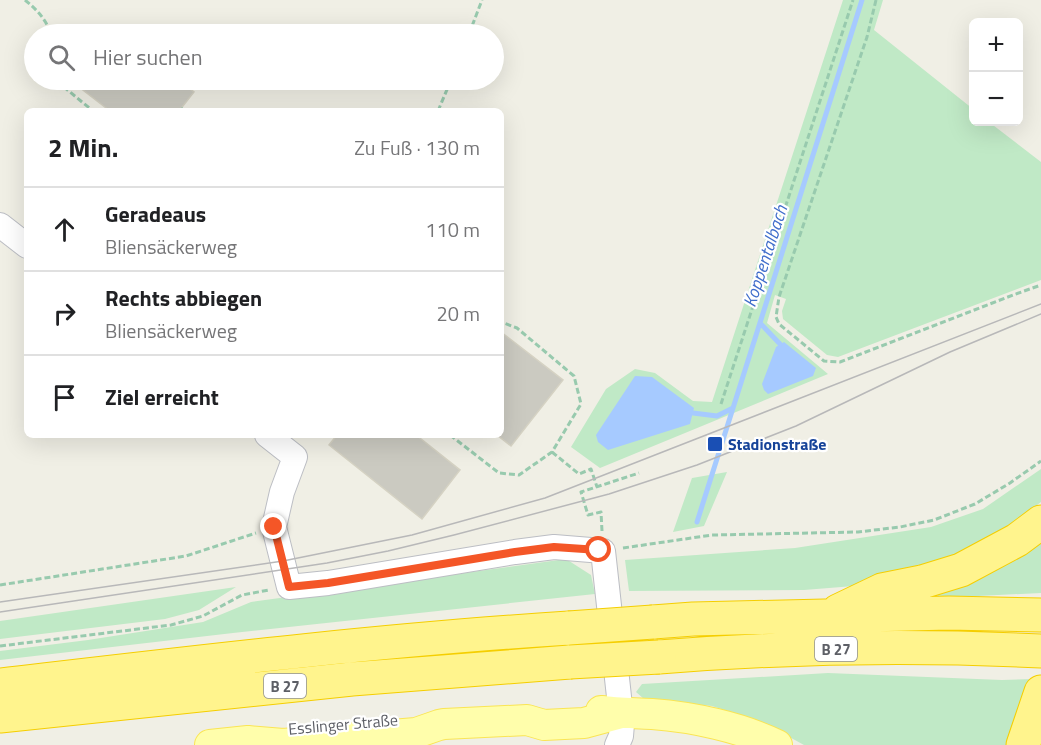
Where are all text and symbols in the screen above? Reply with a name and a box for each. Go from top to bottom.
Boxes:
map controls [969,18,1023,126]
button: + [969,18,1023,72]
search box [24,24,504,90]
text: Hier suchen [93,40,202,74]
icon: search [45,41,78,74]
button: − [969,72,1023,126]
text: 2 Min. [48,128,118,167]
text: Zu Fuß · 130 m [354,132,480,163]
text: Geradeaus [105,197,206,231]
water label: Koppentalbach [736,201,795,311]
icon: ahead [48,213,81,246]
text: 110 m [425,214,480,245]
text: Bliensäckerweg [105,231,237,262]
text: Rechts abbiegen [105,281,262,315]
icon: right [48,297,81,330]
text: 20 m [436,298,480,329]
text: Bliensäckerweg [105,315,237,346]
text: Ziel erreicht [105,380,219,414]
icon: arrive [48,381,81,414]
place label: Stadionstraße [728,432,826,456]
marker: Stadionstraße [706,435,724,453]
route end [260,513,286,539]
route start [585,536,611,562]
road number: B 27 [815,637,857,661]
road number: B 27 [264,674,306,698]
street label: Esslinger Straße [287,707,399,741]

